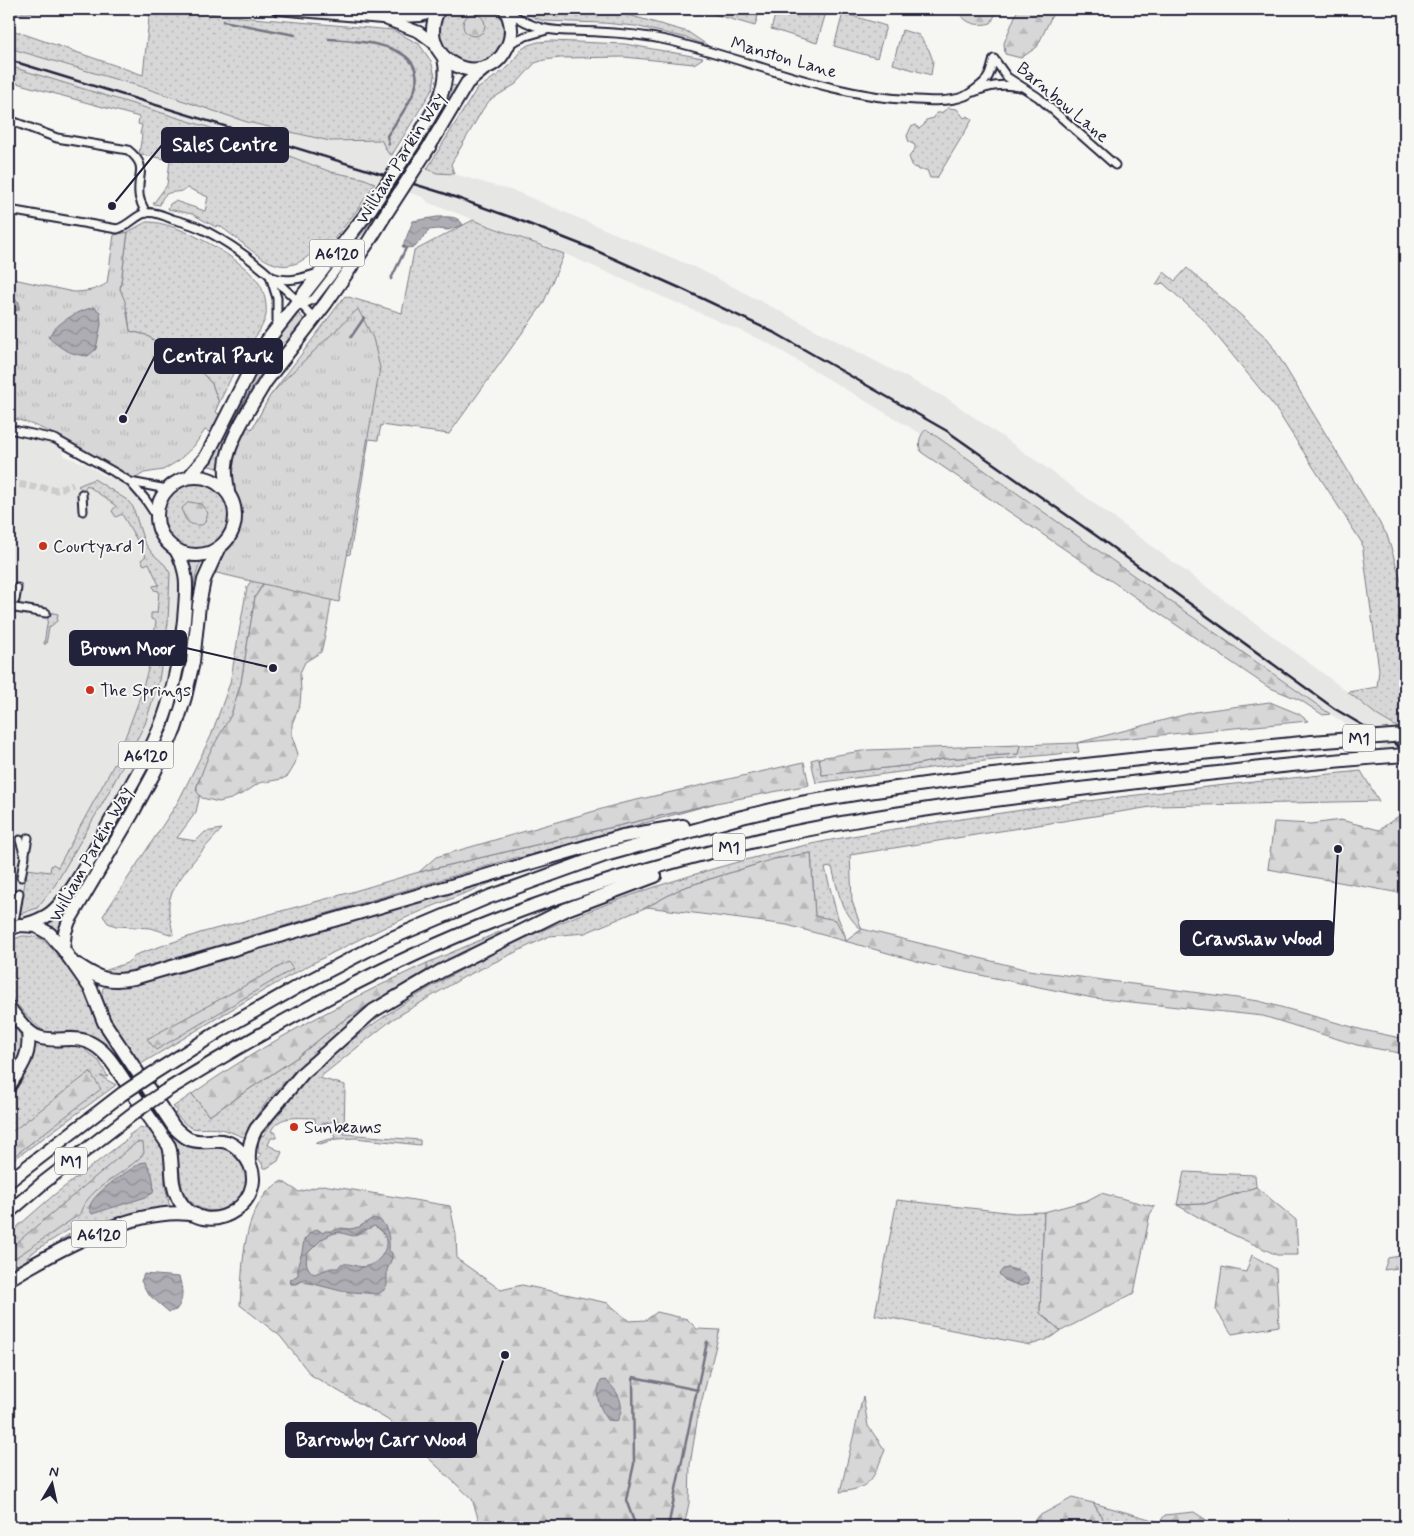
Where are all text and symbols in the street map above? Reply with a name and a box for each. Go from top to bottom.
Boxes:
street label: Manston Lane [728,31,840,85]
street label: Barnbow Lane [1011,57,1114,149]
street label: William Parkin Way [351,88,451,229]
callout: Sales Centre [162,128,288,162]
text: Sales Centre [172,133,278,158]
road number: A6120 [310,240,364,266]
callout: Central Park [155,339,282,373]
text: Central Park [162,344,274,369]
place label: Courtyard 1 [53,535,145,559]
marker: Courtyard 1 [37,540,49,552]
callout: Brown Moor [70,631,186,665]
text: Brown Moor [80,637,176,662]
place label: The Springs [100,679,191,703]
marker: The Springs [84,684,96,696]
road number: M1 [1343,724,1375,751]
road number: A6120 [118,742,174,768]
street label: William Parkin Way [44,782,138,927]
road number: M1 [713,834,745,860]
callout: Crawshaw Wood [1181,921,1333,955]
text: Crawshaw Wood [1192,927,1322,952]
place label: Sunbeams [304,1116,382,1140]
marker: Sunbeams [288,1121,300,1133]
road number: M1 [55,1148,87,1174]
road number: A6120 [72,1220,126,1248]
callout: Barrowby Carr Wood [286,1423,476,1457]
text: Barrowby Carr Wood [296,1428,466,1453]
north arrow [28,1458,78,1508]
text: N [48,1463,60,1482]

